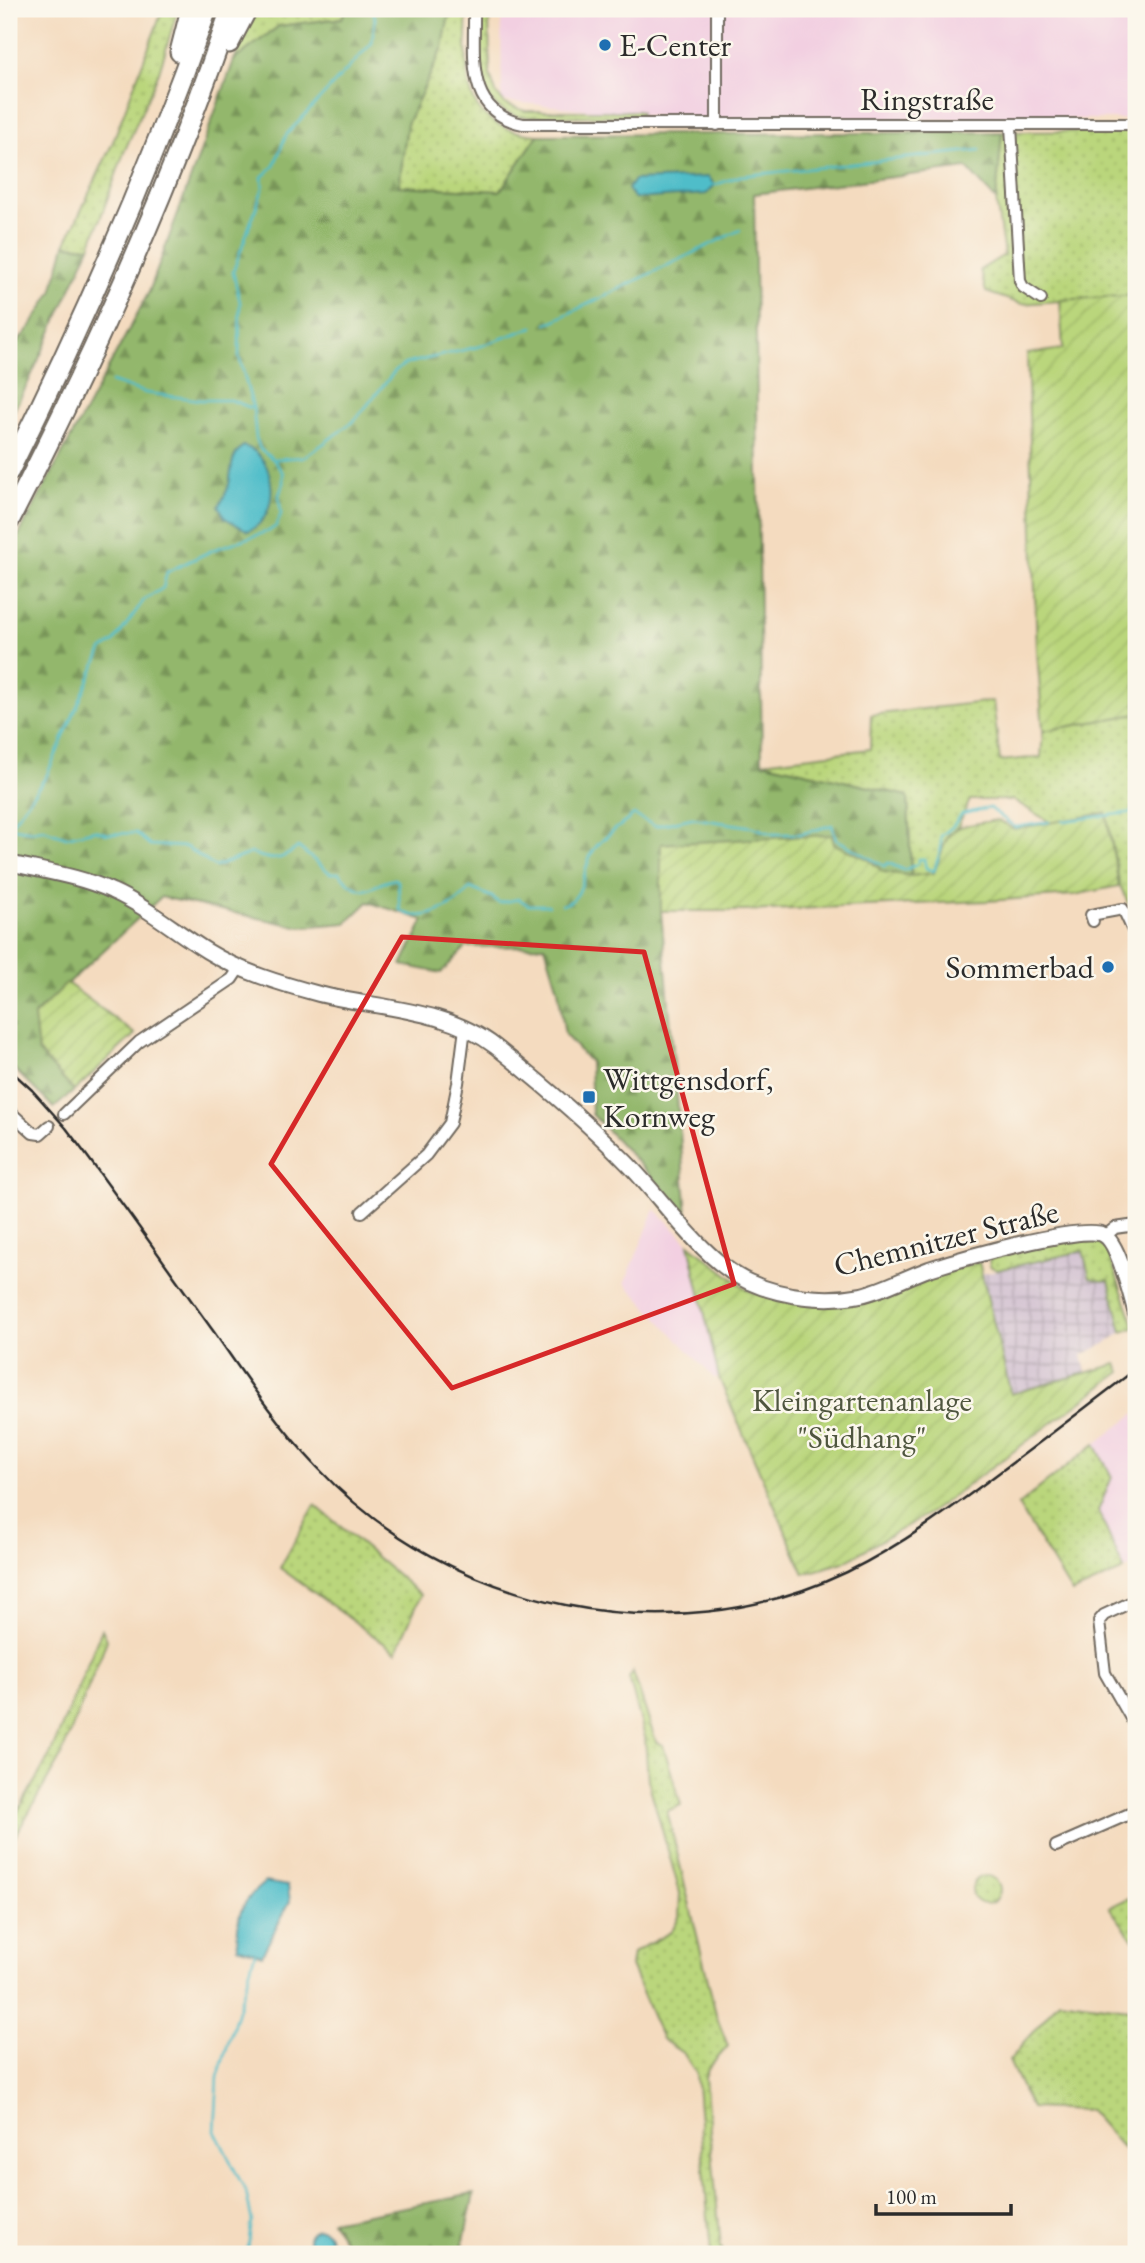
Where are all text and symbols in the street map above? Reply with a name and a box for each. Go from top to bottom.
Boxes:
place label: E-Center [619,24,731,66]
marker: E-Center [597,37,613,53]
street label: Ringstraße [860,78,994,120]
place label: Sommerbad [946,946,1095,988]
marker: Sommerbad [1100,959,1116,975]
place label: Wittgensdorf, Kornweg [603,1058,774,1137]
marker: Wittgensdorf, Kornweg [581,1089,597,1105]
street label: Chemnitzer Straße [829,1190,1063,1286]
park label: Kleingartenanlage "Südhang" [752,1379,972,1458]
scale bar [876,2172,1010,2216]
text: 100 m [886,2183,937,2210]

